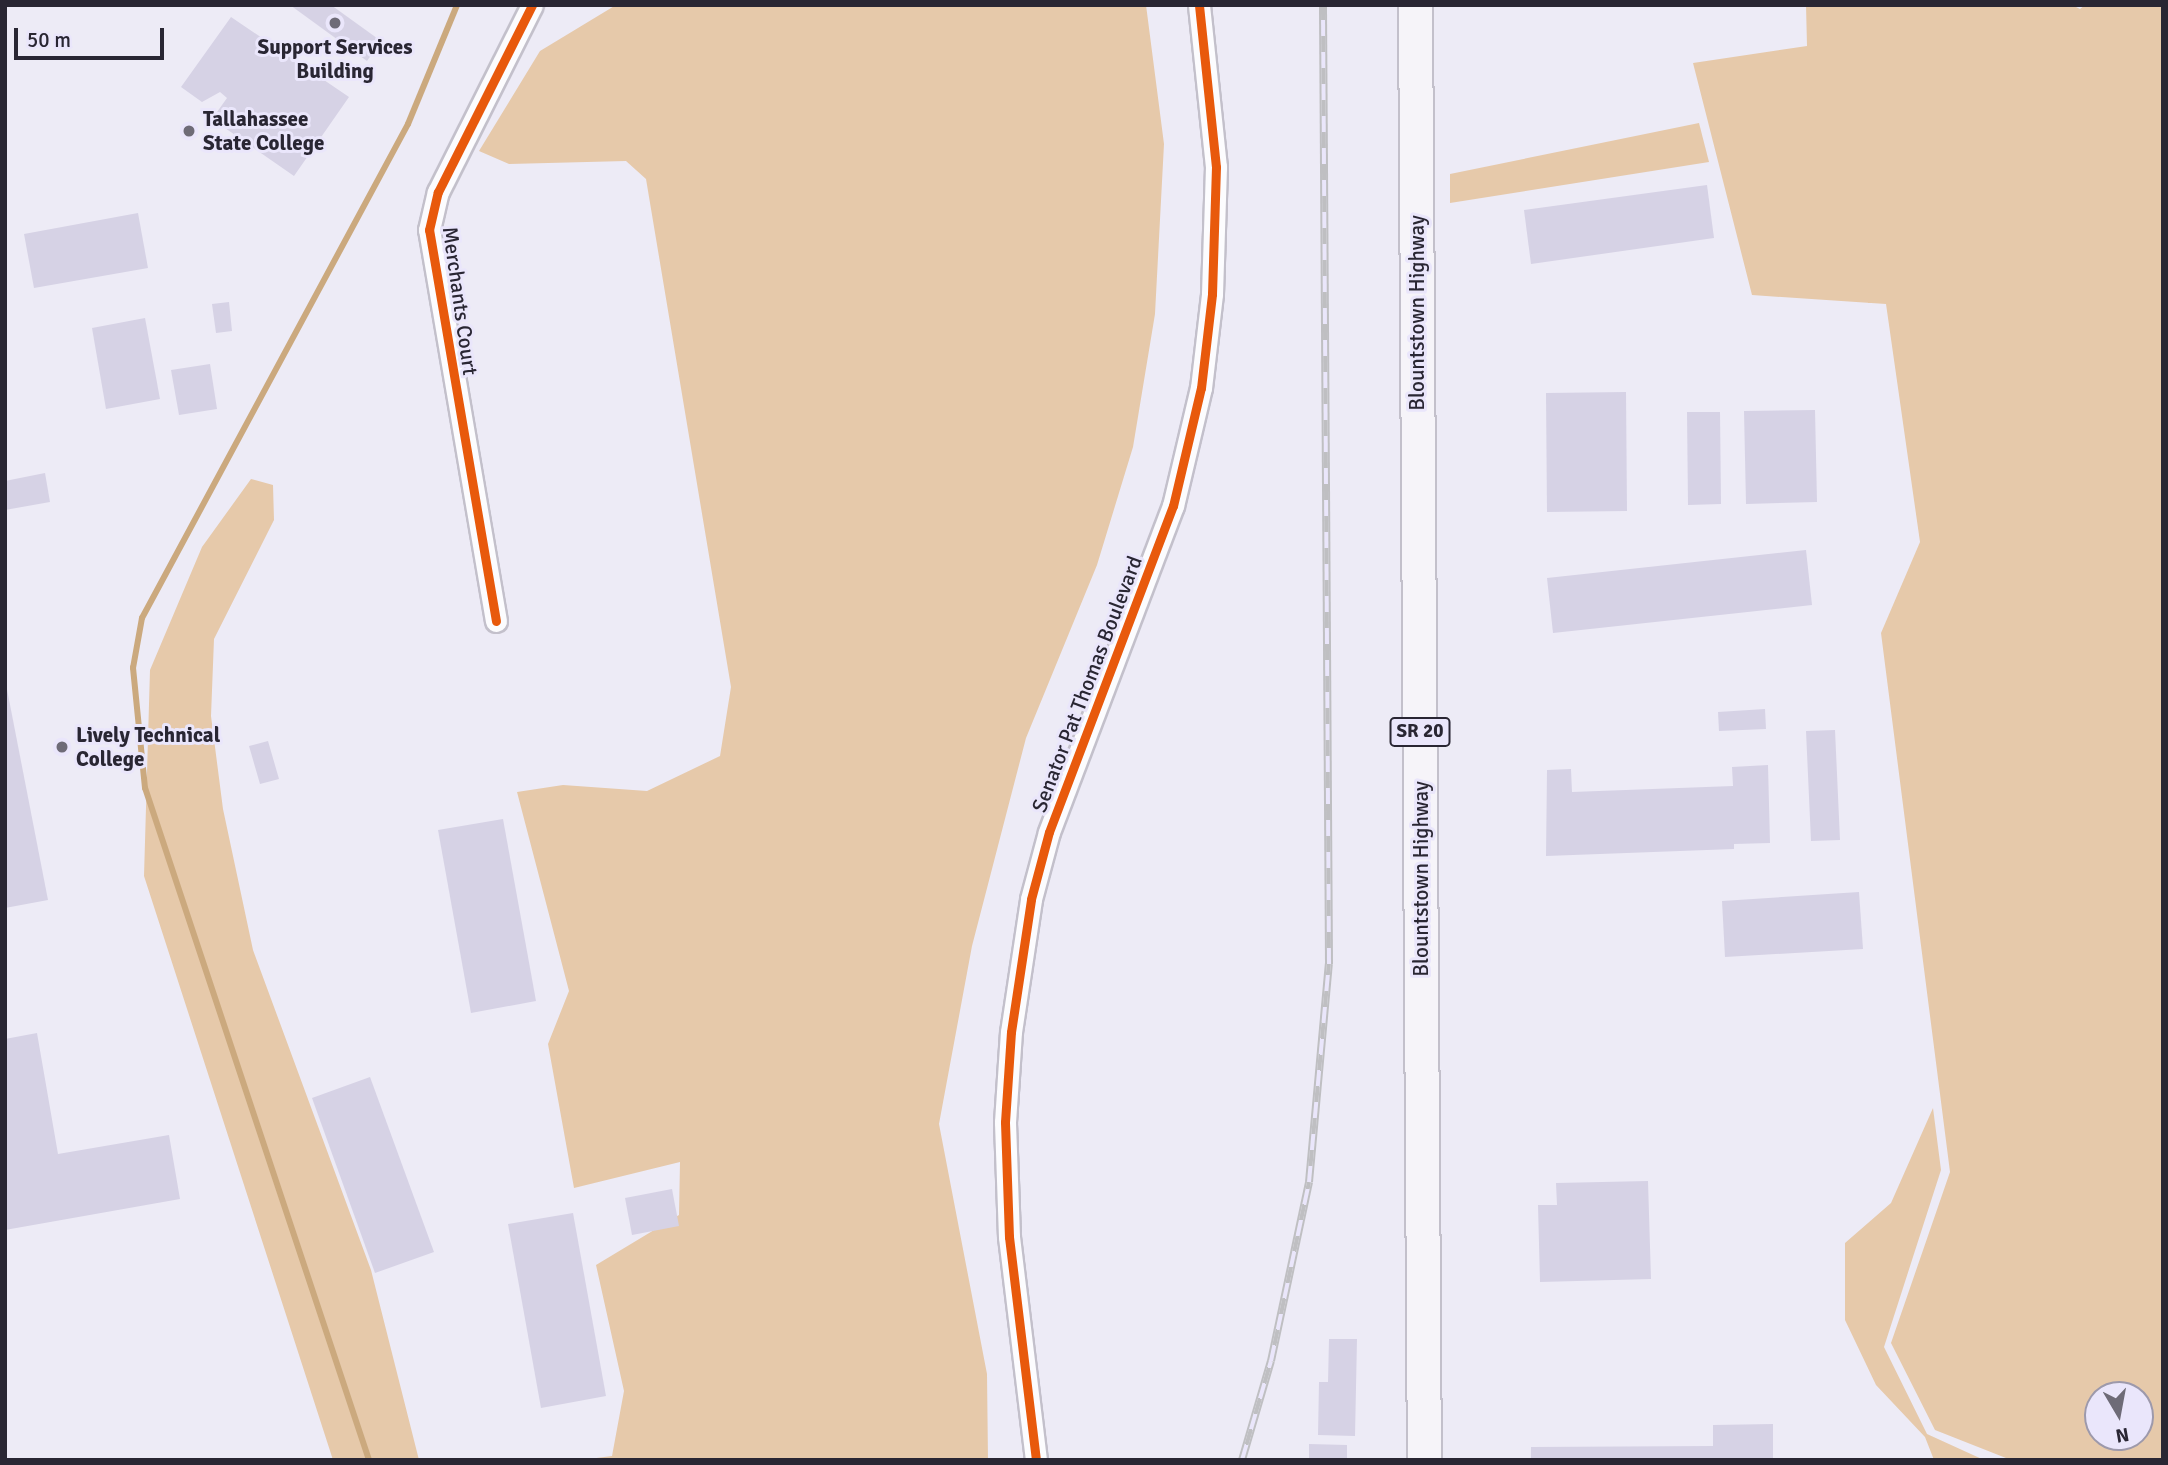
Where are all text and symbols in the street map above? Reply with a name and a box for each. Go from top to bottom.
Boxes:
scale bar [18,14,168,58]
marker: Support Services Building [327,15,343,31]
text: 50 m [27,27,71,53]
place label: Support Services Building [257,34,413,84]
place label: Tallahassee State College [203,106,324,156]
marker: Tallahassee State College [181,123,197,139]
street label: Blountstown Highway [1404,215,1430,411]
street label: Merchants Court [437,225,483,377]
street label: Senator Pat Thomas Boulevard [1026,552,1148,816]
road number: SR 20 [1388,716,1452,748]
place label: Lively Technical College [76,722,220,772]
marker: Lively Technical College [54,739,70,755]
street label: Blountstown Highway [1408,781,1434,977]
north arrow [2084,1381,2154,1451]
text: N [2114,1422,2131,1448]

